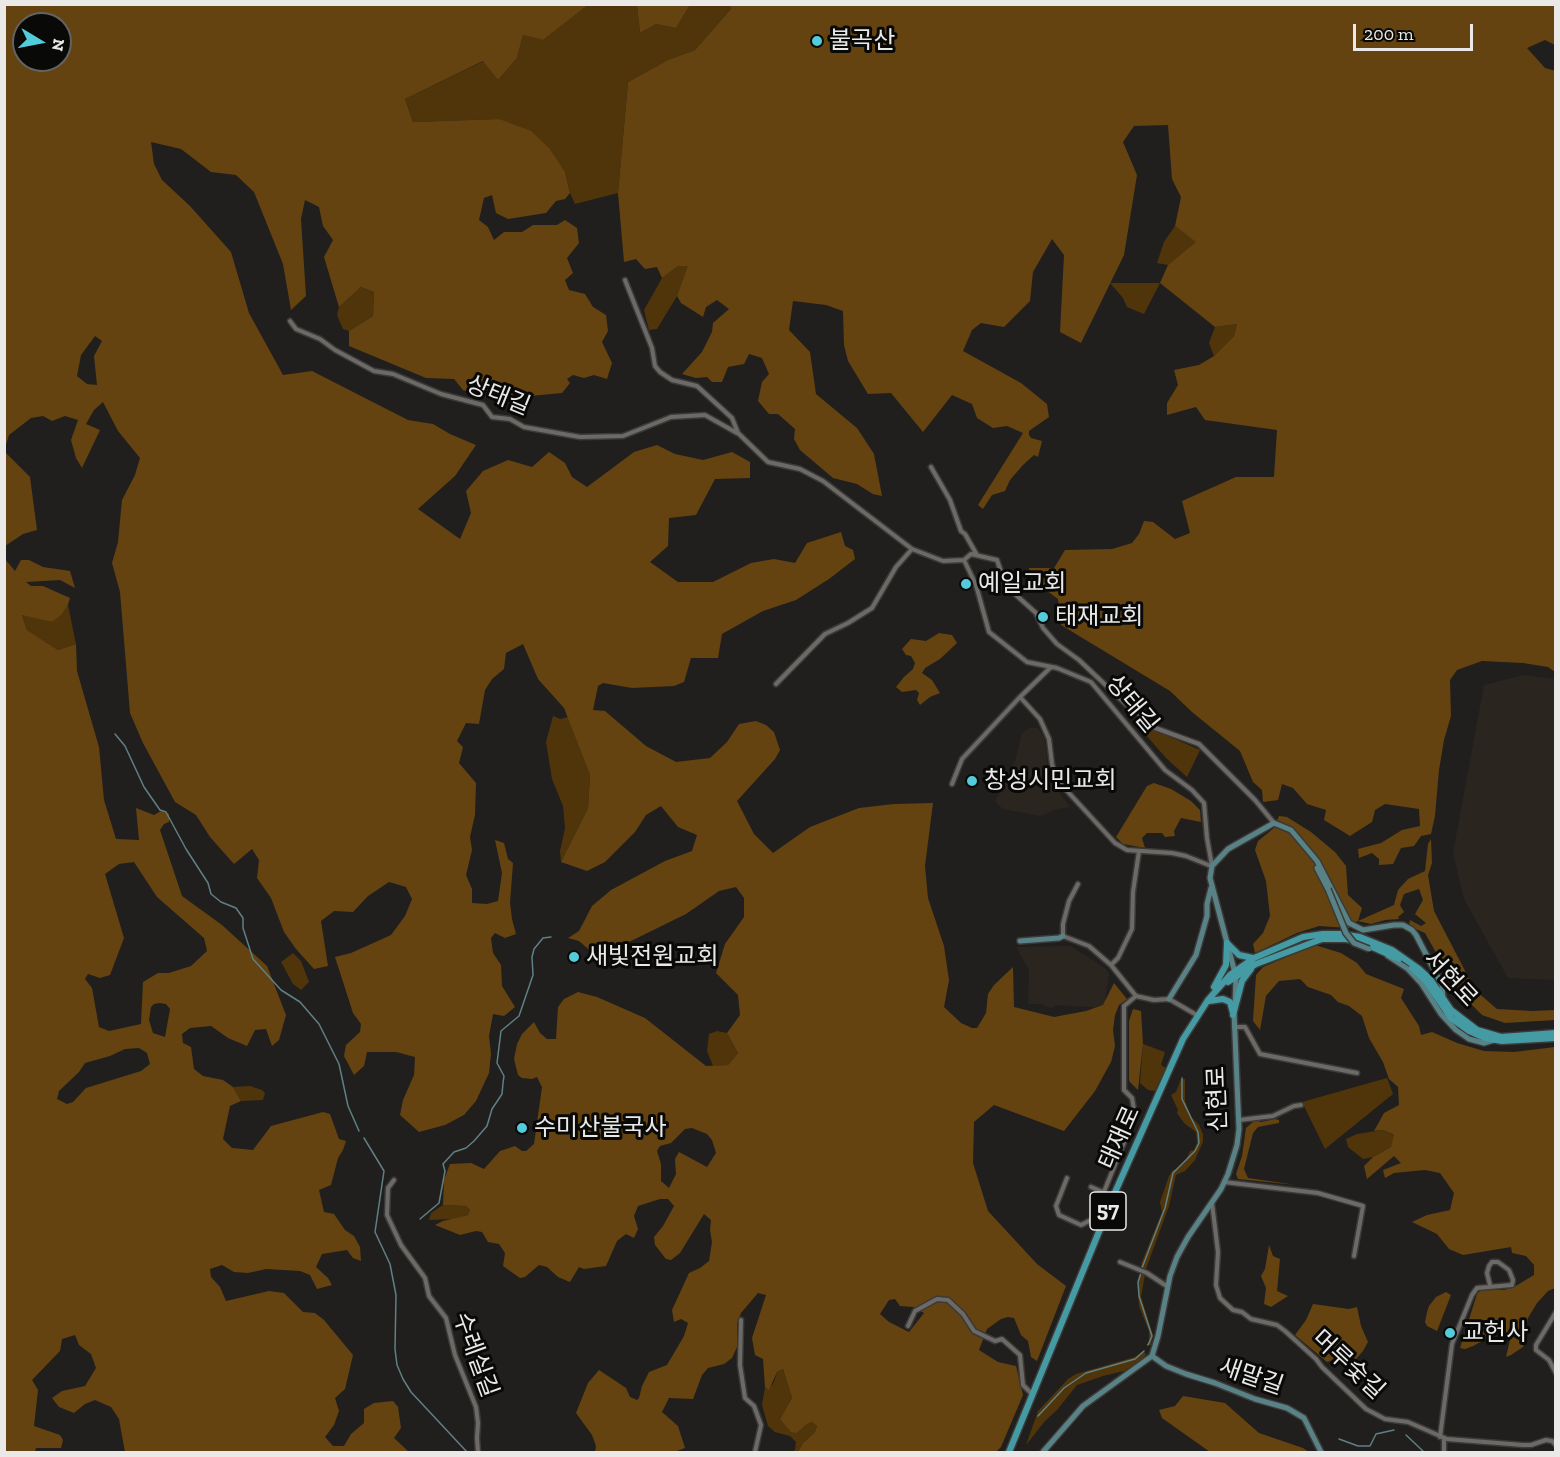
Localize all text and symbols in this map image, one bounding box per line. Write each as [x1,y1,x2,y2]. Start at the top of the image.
north arrow [12,12,72,72]
scale bar [1356,12,1476,50]
text: 200 m [1364,23,1414,45]
place label: 불곡산 [829,27,895,55]
marker: 불곡산 [810,34,824,48]
text: N [48,37,69,53]
street label: 상태길 [462,370,534,422]
place label: 예일교회 [978,570,1066,598]
marker: 예일교회 [959,577,973,591]
place label: 태재교회 [1055,603,1143,631]
marker: 태재교회 [1036,610,1050,624]
street label: 상태길 [1100,669,1164,739]
place label: 창성시민교회 [984,767,1116,795]
marker: 창성시민교회 [965,774,979,788]
place label: 새빛전원교회 [586,943,718,971]
street label: 서현로 [1417,945,1483,1013]
marker: 새빛전원교회 [567,950,581,964]
street label: 신현로 [1202,1065,1234,1133]
street label: 태재로 [1093,1102,1147,1174]
place label: 수미산불국사 [534,1114,666,1142]
marker: 수미산불국사 [515,1121,529,1135]
road number: 57 [1090,1192,1126,1230]
street label: 수레실길 [446,1309,504,1401]
place label: 교헌사 [1462,1319,1528,1347]
street label: 머루숯길 [1306,1324,1390,1406]
marker: 교헌사 [1443,1326,1457,1340]
street label: 새말길 [1215,1353,1287,1401]

